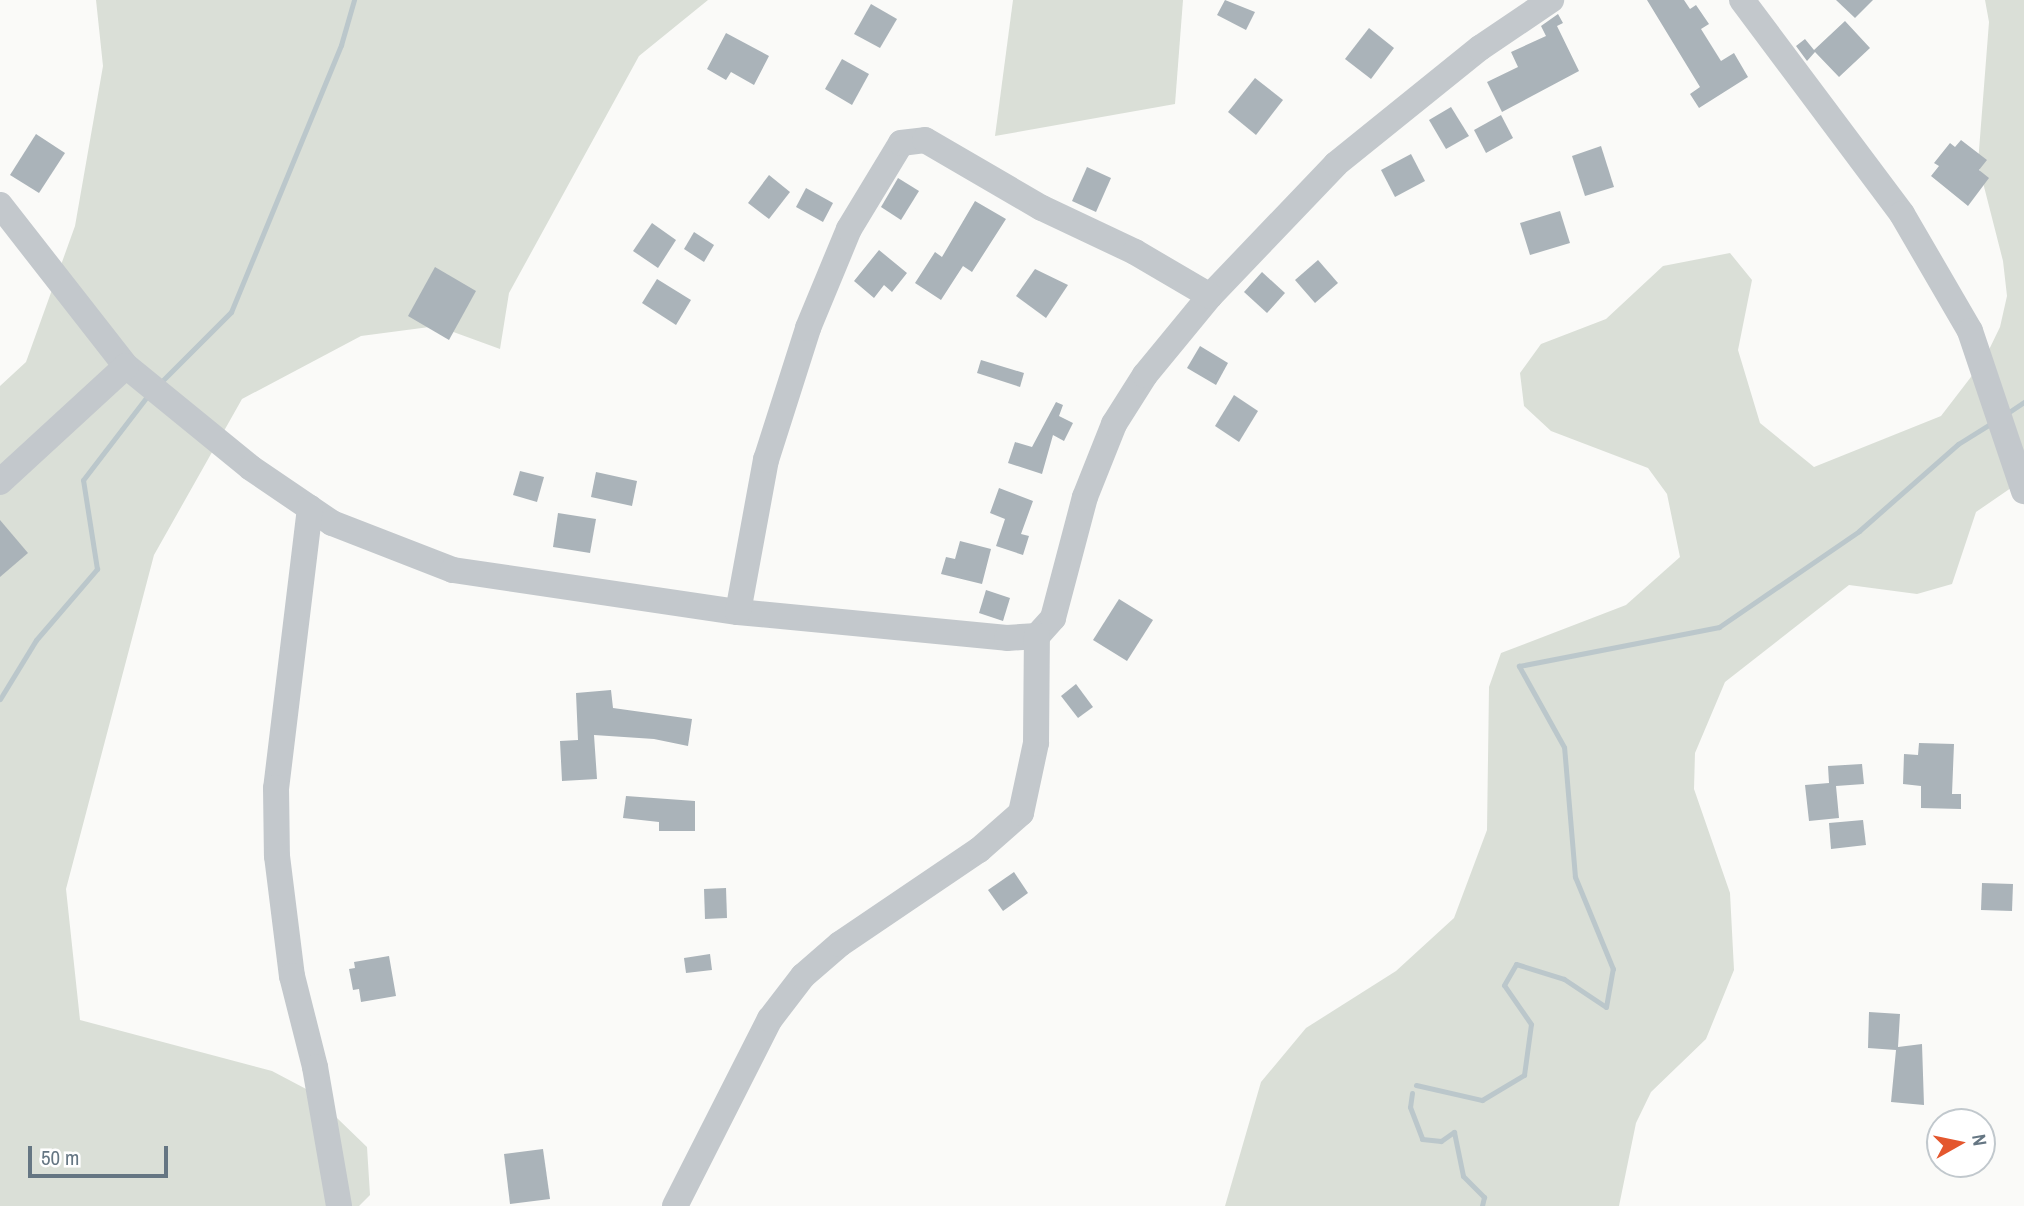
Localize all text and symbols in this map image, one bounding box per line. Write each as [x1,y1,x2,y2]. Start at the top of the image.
north arrow [1926,1108,1996,1178]
scale bar [32,1132,172,1176]
text: N [1966,1132,1993,1148]
text: 50 m [41,1143,79,1172]

